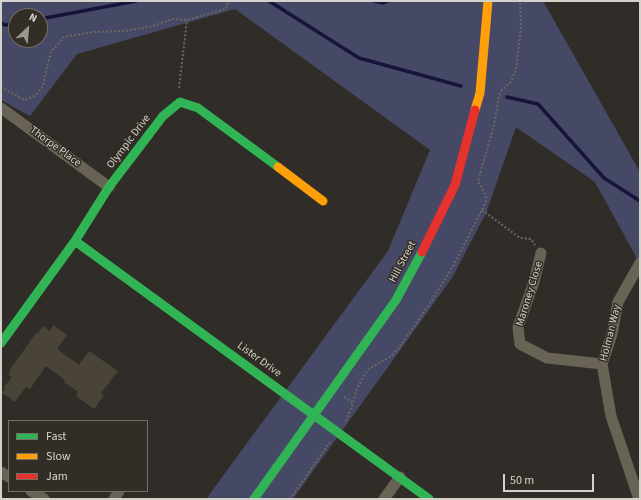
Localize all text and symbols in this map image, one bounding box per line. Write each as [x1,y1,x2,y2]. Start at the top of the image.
north arrow [8,8,48,48]
text: N [26,9,40,26]
street label: Olympic Drive [104,112,154,172]
street label: Thorpe Place [27,124,83,170]
street label: Hill Street [387,239,419,285]
street label: Maroney Close [514,260,546,328]
street label: Holman Way [598,303,624,363]
street label: Lister Drive [234,340,284,380]
legend [8,420,148,492]
text: Fast [46,428,66,445]
text: Slow [46,448,71,465]
scale bar [505,466,596,492]
text: Jam [46,468,68,485]
text: 50 m [510,472,534,489]

